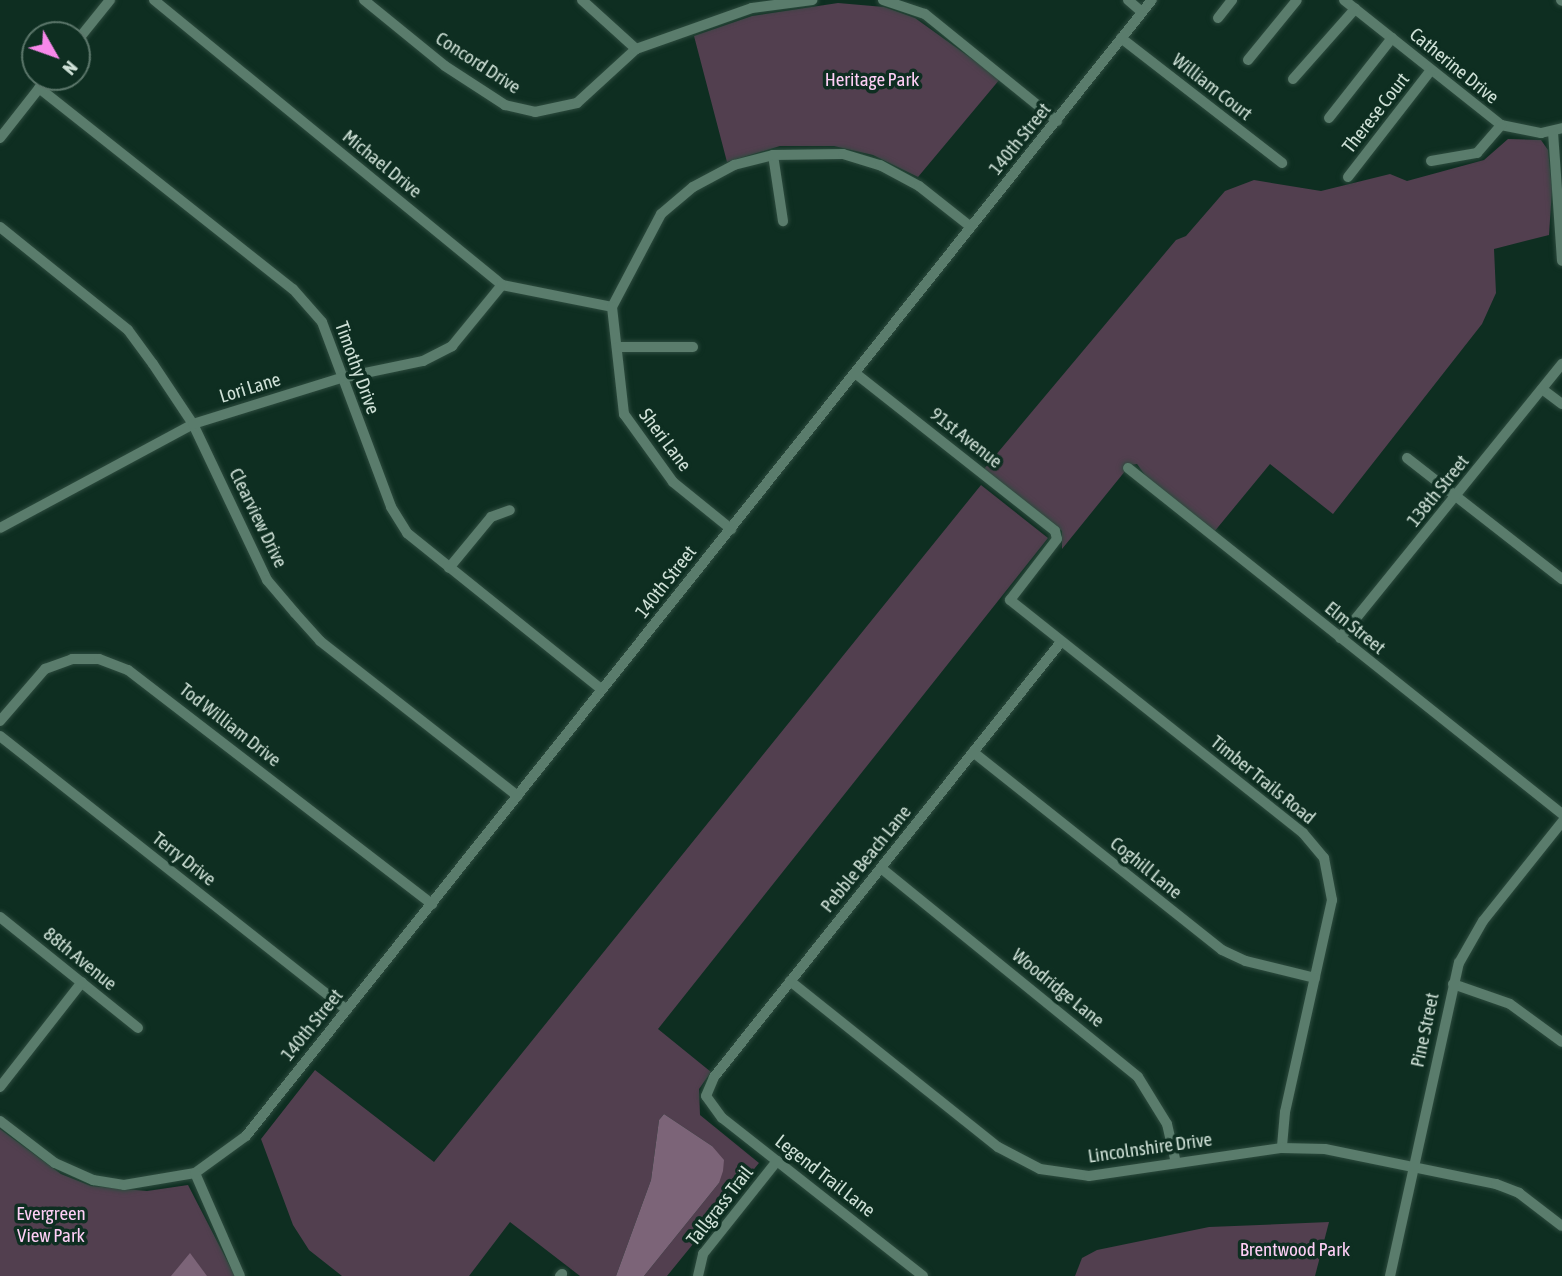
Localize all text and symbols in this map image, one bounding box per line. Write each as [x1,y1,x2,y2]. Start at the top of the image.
north arrow [21,21,91,91]
street label: Catherine Drive [1405,23,1503,109]
street label: Concord Drive [431,27,525,99]
street label: William Court [1167,49,1257,125]
text: N [59,57,83,80]
street label: Therese Court [1338,68,1414,158]
park label: Heritage Park [825,69,919,91]
street label: 140th Street [984,98,1056,180]
street label: Michael Drive [338,125,426,203]
street label: Timothy Drive [330,319,384,417]
street label: Lori Lane [217,368,283,408]
street label: 91st Avenue [925,403,1007,473]
street label: Sheri Lane [634,404,696,476]
street label: 138th Street [1402,450,1474,532]
street label: Clearview Drive [224,465,292,571]
street label: 140th Street [631,541,701,623]
street label: Elm Street [1320,597,1390,659]
street label: Tod William Drive [175,678,285,772]
street label: Timber Trails Road [1206,731,1320,829]
street label: Pebble Beach Lane [816,801,916,917]
street label: Terry Drive [148,827,220,891]
street label: Coghill Lane [1105,832,1187,904]
street label: 88th Avenue [39,923,121,995]
street label: Woodridge Lane [1007,944,1109,1032]
street label: 140th Street [276,984,348,1066]
street label: Pine Street [1406,991,1444,1069]
street label: Lincolnshire Drive [1086,1128,1214,1168]
street label: Legend Trail Lane [770,1130,880,1222]
street label: Tallgrass Trail [682,1162,758,1250]
park label: Evergreen View Park [16,1203,86,1247]
park label: Brentwood Park [1240,1239,1350,1261]

